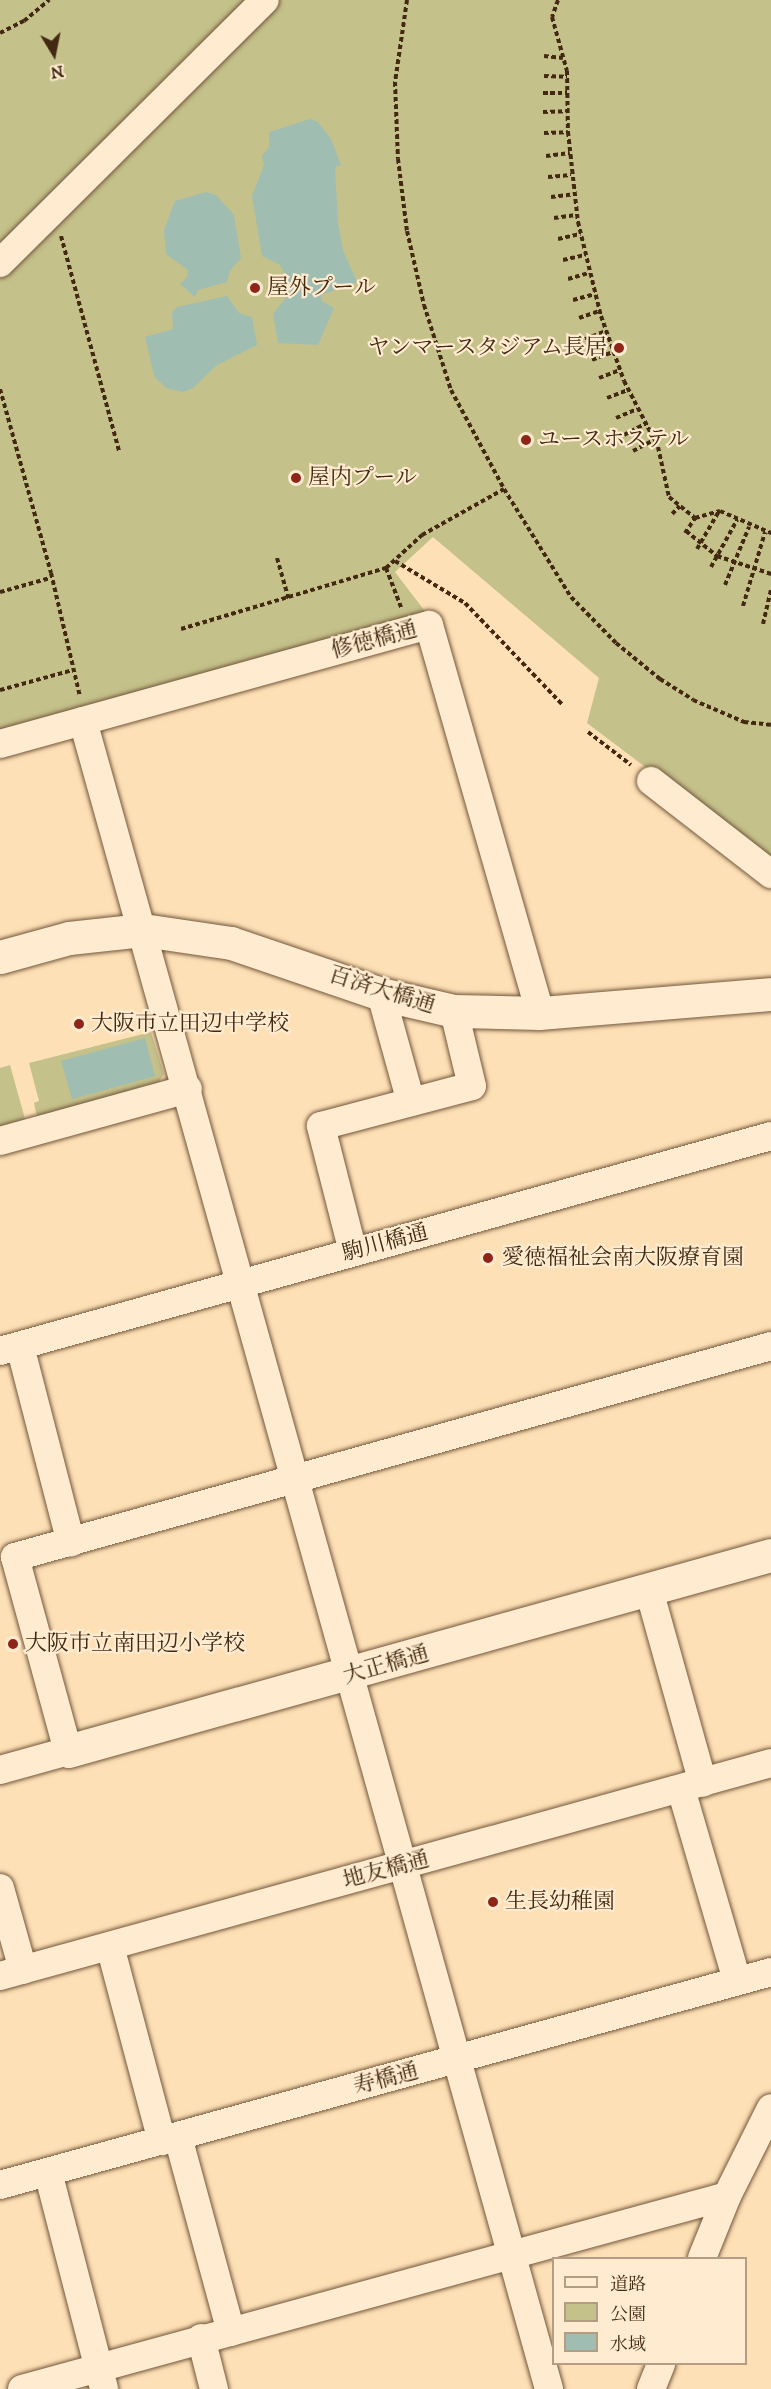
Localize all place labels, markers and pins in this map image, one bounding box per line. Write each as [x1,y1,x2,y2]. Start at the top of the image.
place label: 屋外プール [267,275,376,301]
marker: 屋外プール [248,281,262,295]
place label: ヤンマースタジアム長居 [365,335,607,361]
marker: ヤンマースタジアム長居 [612,341,626,355]
place label: ユースホステル [538,427,692,453]
marker: ユースホステル [519,433,533,447]
place label: 屋内プール [308,465,417,491]
marker: 屋内プール [289,471,303,485]
place label: 大阪市立田辺中学校 [91,1011,289,1037]
marker: 大阪市立田辺中学校 [72,1017,86,1031]
place label: 愛徳福祉会南大阪療育園 [502,1245,744,1271]
marker: 愛徳福祉会南大阪療育園 [479,1249,497,1267]
place label: 大阪市立南田辺小学校 [25,1631,245,1657]
marker: 大阪市立南田辺小学校 [6,1637,20,1651]
place label: 生長幼稚園 [505,1889,615,1915]
marker: 生長幼稚園 [486,1895,500,1909]

